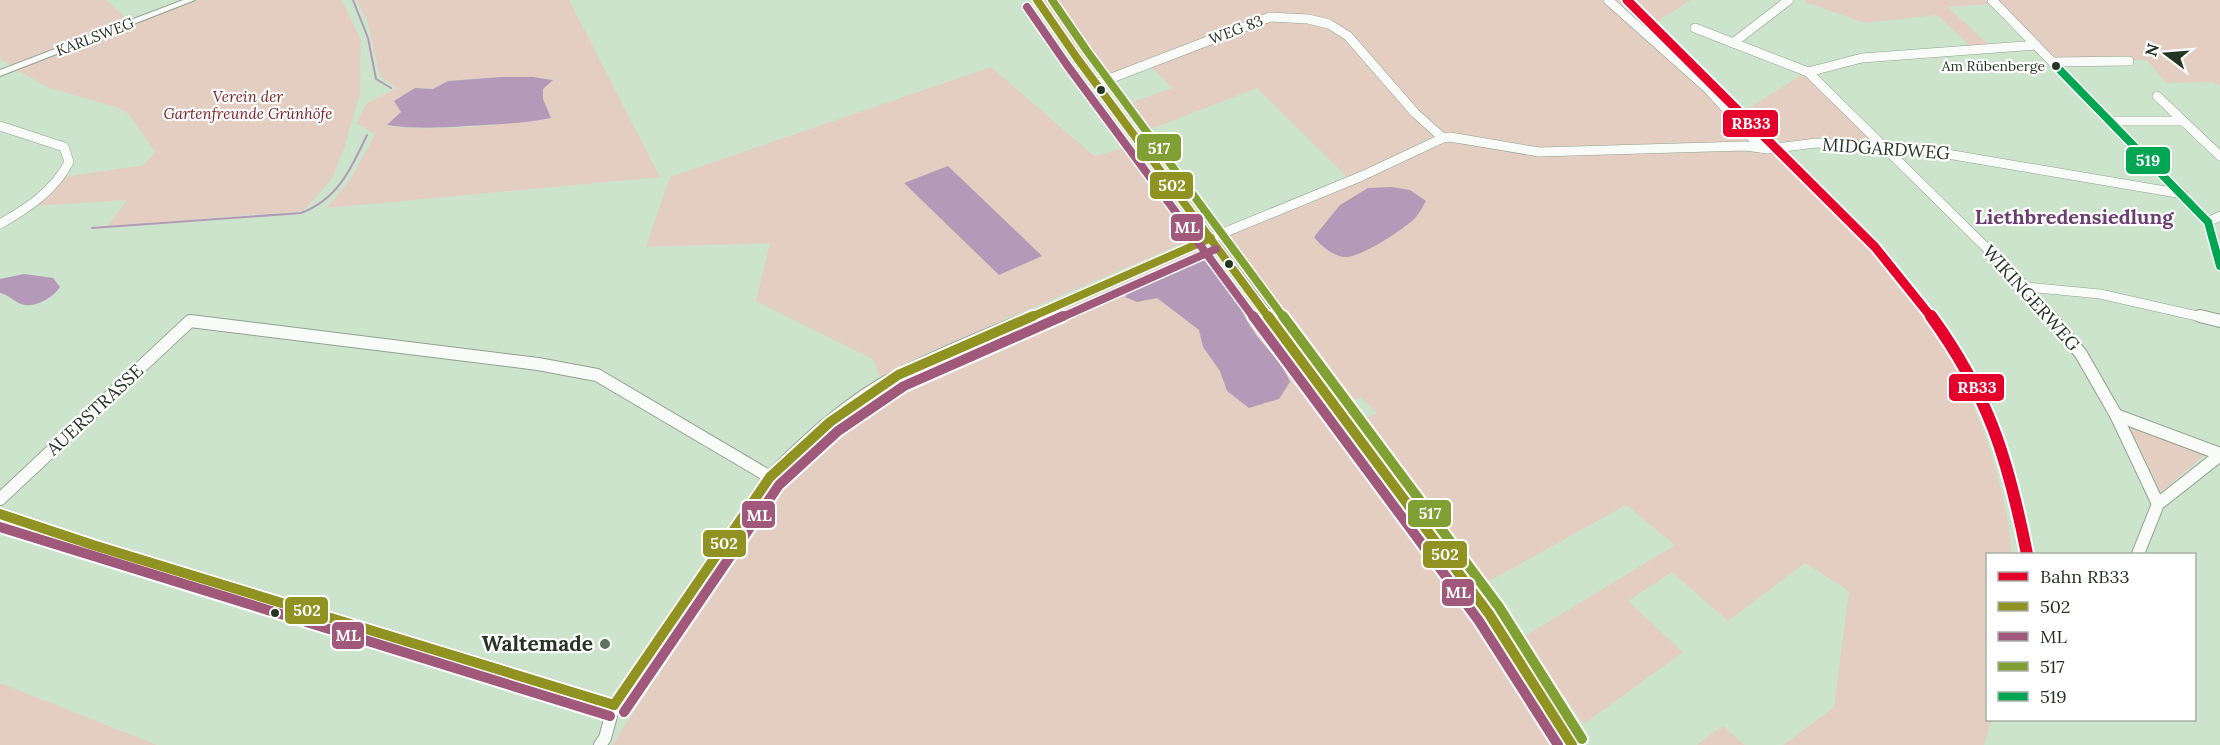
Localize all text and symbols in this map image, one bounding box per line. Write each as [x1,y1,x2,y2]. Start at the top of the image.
street label: WEG 83 [1206,11,1266,49]
street label: KARLSWEG [53,13,137,60]
north arrow [2136,24,2196,84]
text: N [2140,41,2163,59]
place label: Am Rübenberge [1941,57,2045,75]
marker: Am Rübenberge [2050,60,2062,72]
unlabelled marker [1095,84,1107,96]
park label: Verein der Gartenfreunde Grünhöfe [164,87,332,123]
line badge: RB33 [1722,109,1779,138]
text: RB33 [1731,113,1771,133]
line badge: 517 [1136,133,1182,162]
street label: MIDGARDWEG [1821,133,1951,164]
text: 517 [1148,138,1171,158]
line badge: 519 [2125,146,2171,175]
text: 519 [2136,150,2160,170]
line badge: 502 [1149,171,1194,200]
text: 502 [1158,175,1186,195]
district label: Liethbredensiedlung [1975,204,2174,229]
line badge: ML [1170,213,1204,242]
text: ML [1174,217,1200,237]
street label: WIKINGERWEG [1978,240,2085,356]
unlabelled marker [1223,258,1235,270]
street label: AUERSTRASSE [41,359,148,461]
line badge: RB33 [1948,373,2005,402]
text: RB33 [1957,377,1997,397]
line badge: 517 [1407,499,1452,528]
line badge: ML [741,500,776,529]
text: 517 [1419,503,1442,523]
text: ML [746,505,772,525]
line badge: 502 [702,529,747,558]
text: 502 [710,533,738,553]
line badge: 502 [1422,540,1468,569]
text: 502 [1431,544,1459,564]
legend [1986,553,2196,721]
text: Bahn RB33 [2040,565,2129,588]
line badge: ML [1441,578,1475,607]
text: ML [1445,582,1471,602]
text: 502 [2040,595,2071,618]
line badge: 502 [284,596,329,625]
text: 502 [293,600,321,620]
unlabelled marker [269,607,281,619]
line badge: ML [331,621,365,650]
text: ML [335,625,361,645]
text: ML [2040,625,2068,648]
place label: Waltemade [482,630,593,657]
marker: Waltemade [598,637,612,651]
text: 517 [2040,655,2065,678]
text: 519 [2040,685,2067,708]

